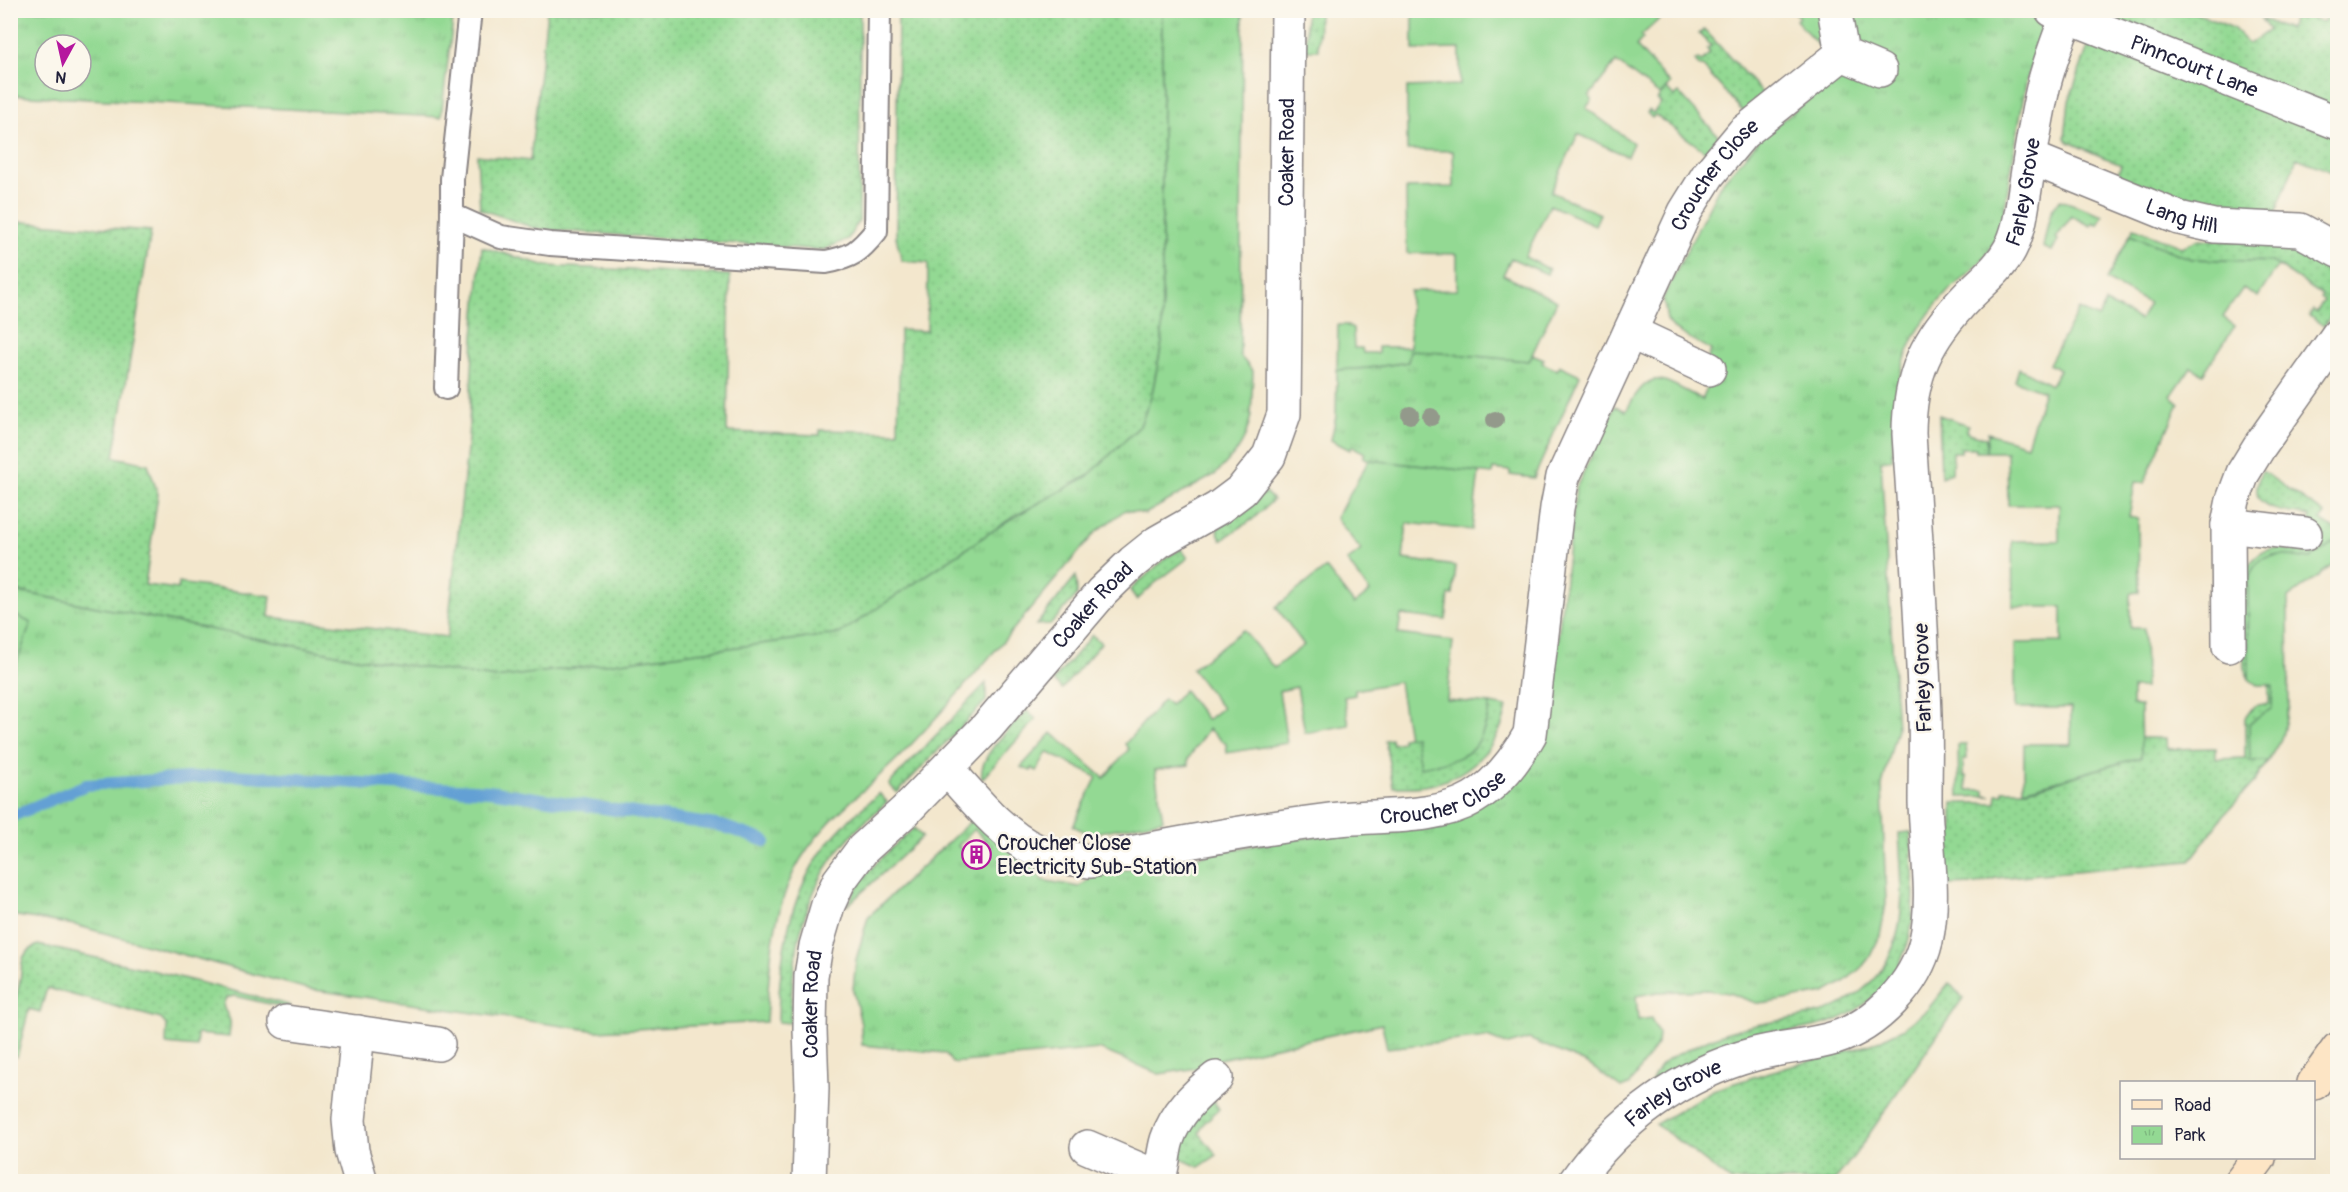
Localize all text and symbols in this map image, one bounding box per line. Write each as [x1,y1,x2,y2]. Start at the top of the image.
street label: Pinncourt Lane [2126,29,2263,104]
north arrow [33,33,93,93]
text: N [54,66,68,88]
street label: Coaker Road [1273,98,1301,207]
street label: Croucher Close [1665,112,1765,235]
street label: Farley Grove [1999,135,2047,250]
street label: Lang Hill [2141,192,2219,240]
street label: Coaker Road [1046,556,1139,654]
street label: Farley Grove [1908,622,1938,733]
street label: Croucher Close [1379,764,1513,830]
place label: Croucher Close Electricity Sub-Station [997,830,1197,881]
building icon: Croucher Close Electricity Sub-Station [960,839,992,871]
street label: Coaker Road [796,948,829,1059]
street label: Farley Grove [1619,1053,1726,1133]
legend [2120,1081,2315,1159]
text: Road [2174,1094,2211,1117]
text: Park [2174,1124,2206,1147]

